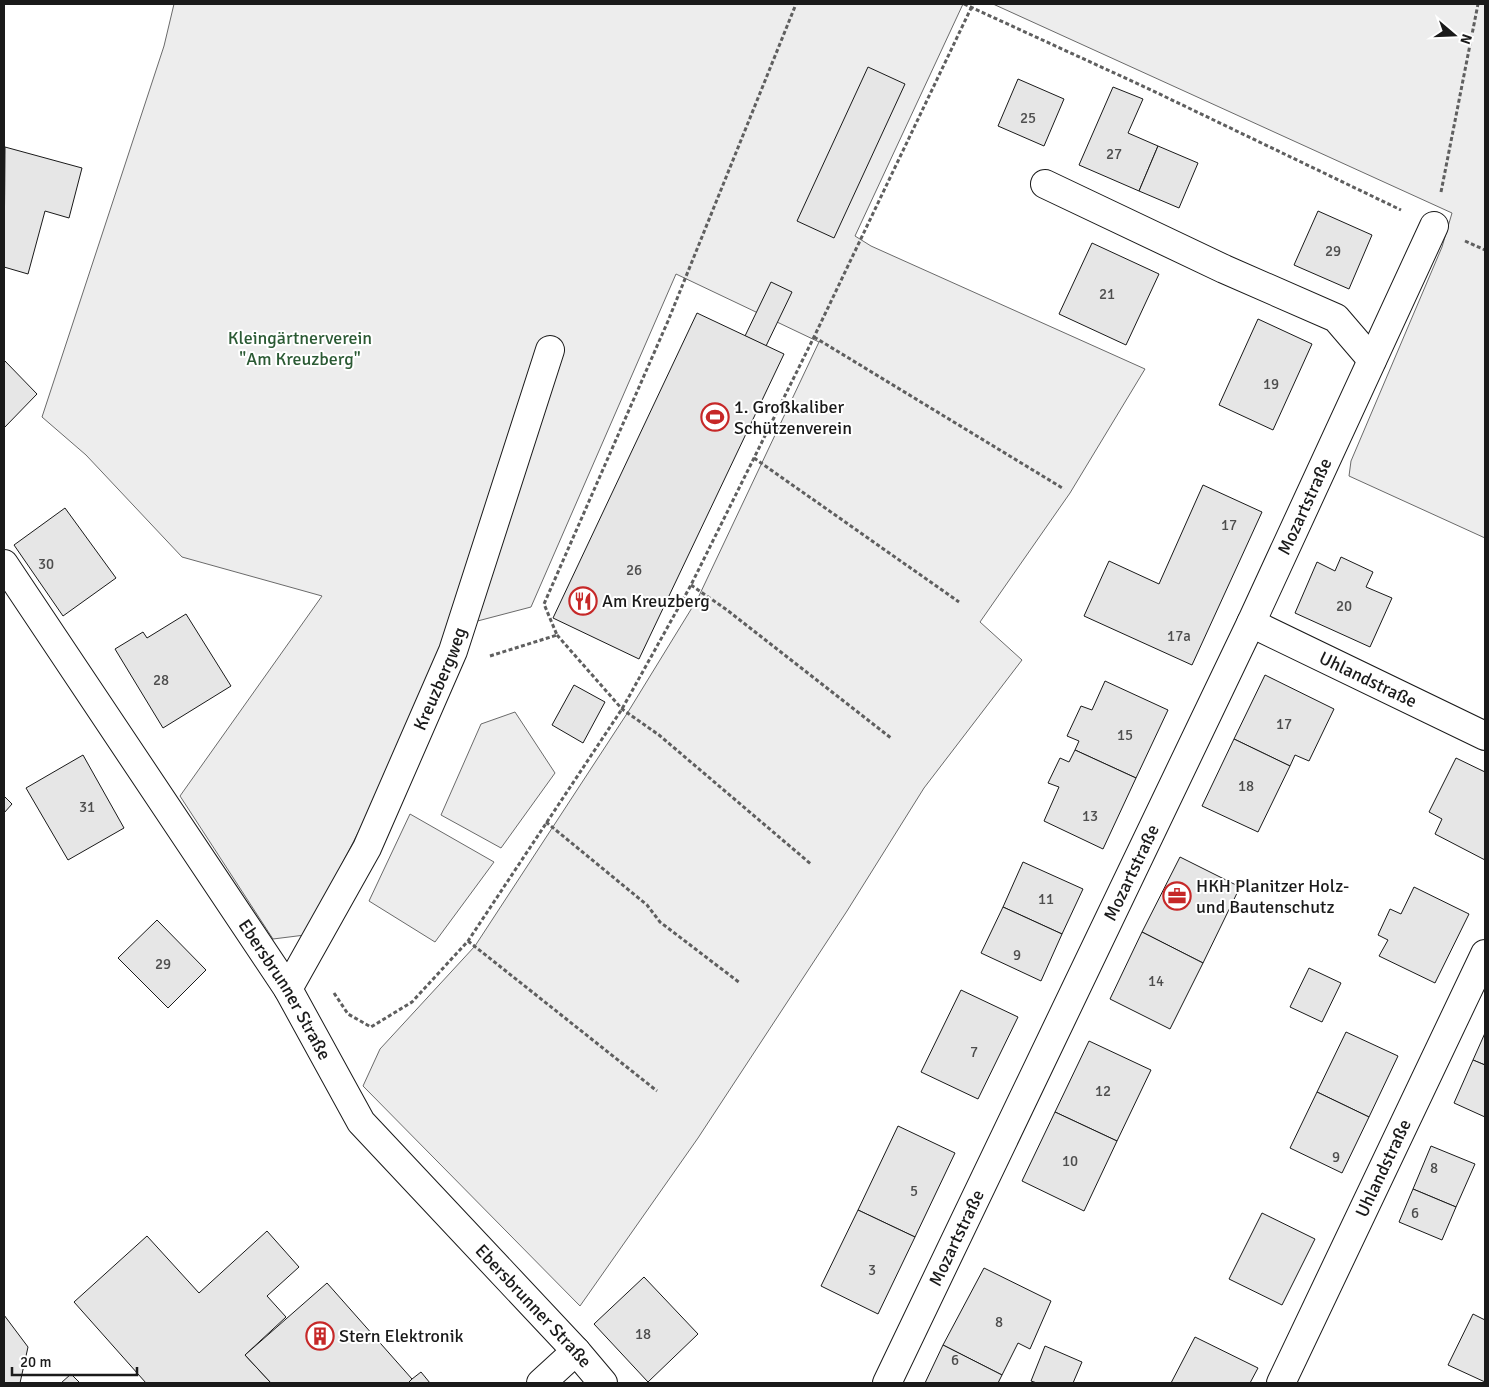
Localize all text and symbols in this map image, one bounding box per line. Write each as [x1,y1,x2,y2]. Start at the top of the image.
north arrow [1429,10,1479,60]
text: N [1456,32,1475,46]
house number: 25 [1020,109,1036,127]
house number: 27 [1106,145,1122,163]
house number: 29 [1325,242,1341,260]
house number: 21 [1099,285,1115,303]
park label: Kleingärtnerverein "Am Kreuzberg" [228,327,372,370]
house number: 19 [1263,375,1279,393]
place label: 1. Großkaliber Schützenverein [734,396,852,439]
sports icon: 1. Großkaliber Schützenverein [700,402,730,432]
street label: Mozartstraße [1273,455,1337,558]
house number: 17 [1221,516,1237,534]
house number: 30 [38,555,54,573]
house number: 26 [626,561,642,579]
restaurant icon: Am Kreuzberg [568,586,598,616]
place label: Am Kreuzberg [602,590,710,612]
house number: 20 [1336,597,1352,615]
street label: Kreuzbergweg [409,624,471,734]
house number: 17a [1167,627,1191,645]
street label: Uhlandstraße [1316,647,1421,712]
house number: 28 [153,671,169,689]
house number: 17 [1276,715,1292,733]
house number: 15 [1117,726,1133,744]
house number: 18 [1238,777,1254,795]
house number: 31 [79,798,95,816]
house number: 13 [1082,807,1098,825]
street label: Mozartstraße [1099,821,1164,924]
place label: HKH Planitzer Holz- und Bautenschutz [1196,875,1349,918]
office icon: HKH Planitzer Holz- und Bautenschutz [1162,881,1192,911]
house number: 11 [1038,890,1054,908]
street label: Ebersbrunner Straße [234,915,336,1064]
house number: 9 [1013,946,1021,964]
house number: 29 [155,955,171,973]
house number: 14 [1148,972,1164,990]
house number: 7 [970,1043,978,1061]
house number: 12 [1095,1082,1111,1100]
street label: Uhlandstraße [1351,1116,1416,1221]
house number: 9 [1332,1148,1340,1166]
house number: 10 [1062,1152,1078,1170]
house number: 8 [1430,1159,1438,1177]
house number: 5 [910,1182,918,1200]
street label: Mozartstraße [924,1186,989,1290]
house number: 6 [1411,1204,1419,1222]
street label: Ebersbrunner Straße [471,1240,596,1372]
house number: 3 [868,1261,876,1279]
house number: 8 [995,1313,1003,1331]
building icon: Stern Elektronik [305,1321,335,1351]
place label: Stern Elektronik [339,1325,464,1347]
house number: 18 [635,1325,651,1343]
scale bar [12,1344,138,1376]
house number: 6 [951,1351,959,1369]
text: 20 m [20,1353,51,1371]

